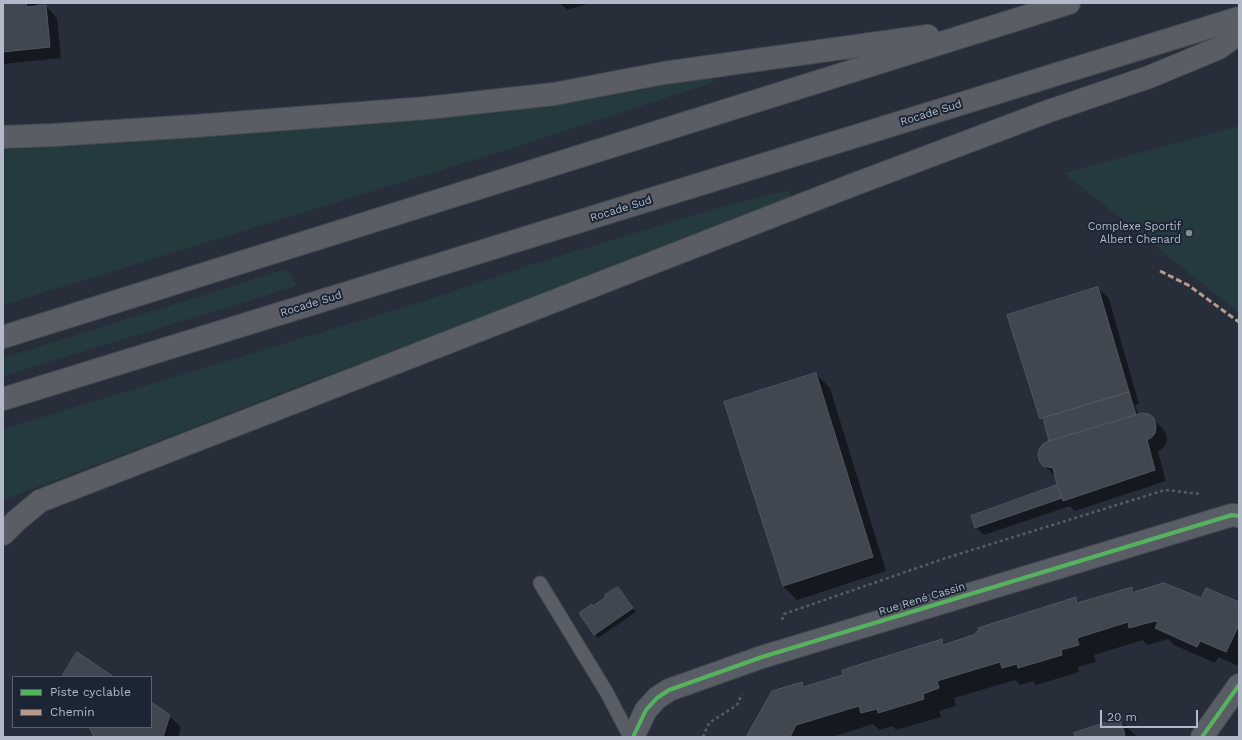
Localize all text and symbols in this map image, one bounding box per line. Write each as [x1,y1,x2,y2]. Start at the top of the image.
street label: Rocade Sud [899,97,963,129]
street label: Rocade Sud [589,193,653,225]
place label: Complexe Sportif Albert Chenard [1088,220,1181,246]
marker: Complexe Sportif Albert Chenard [1184,228,1194,238]
street label: Rocade Sud [279,288,343,320]
street label: Rue René Cassin [877,580,967,618]
legend [12,676,152,728]
text: Piste cyclable [50,685,131,699]
scale bar [1102,702,1200,728]
text: Chemin [50,705,95,719]
text: 20 m [1107,710,1137,724]

